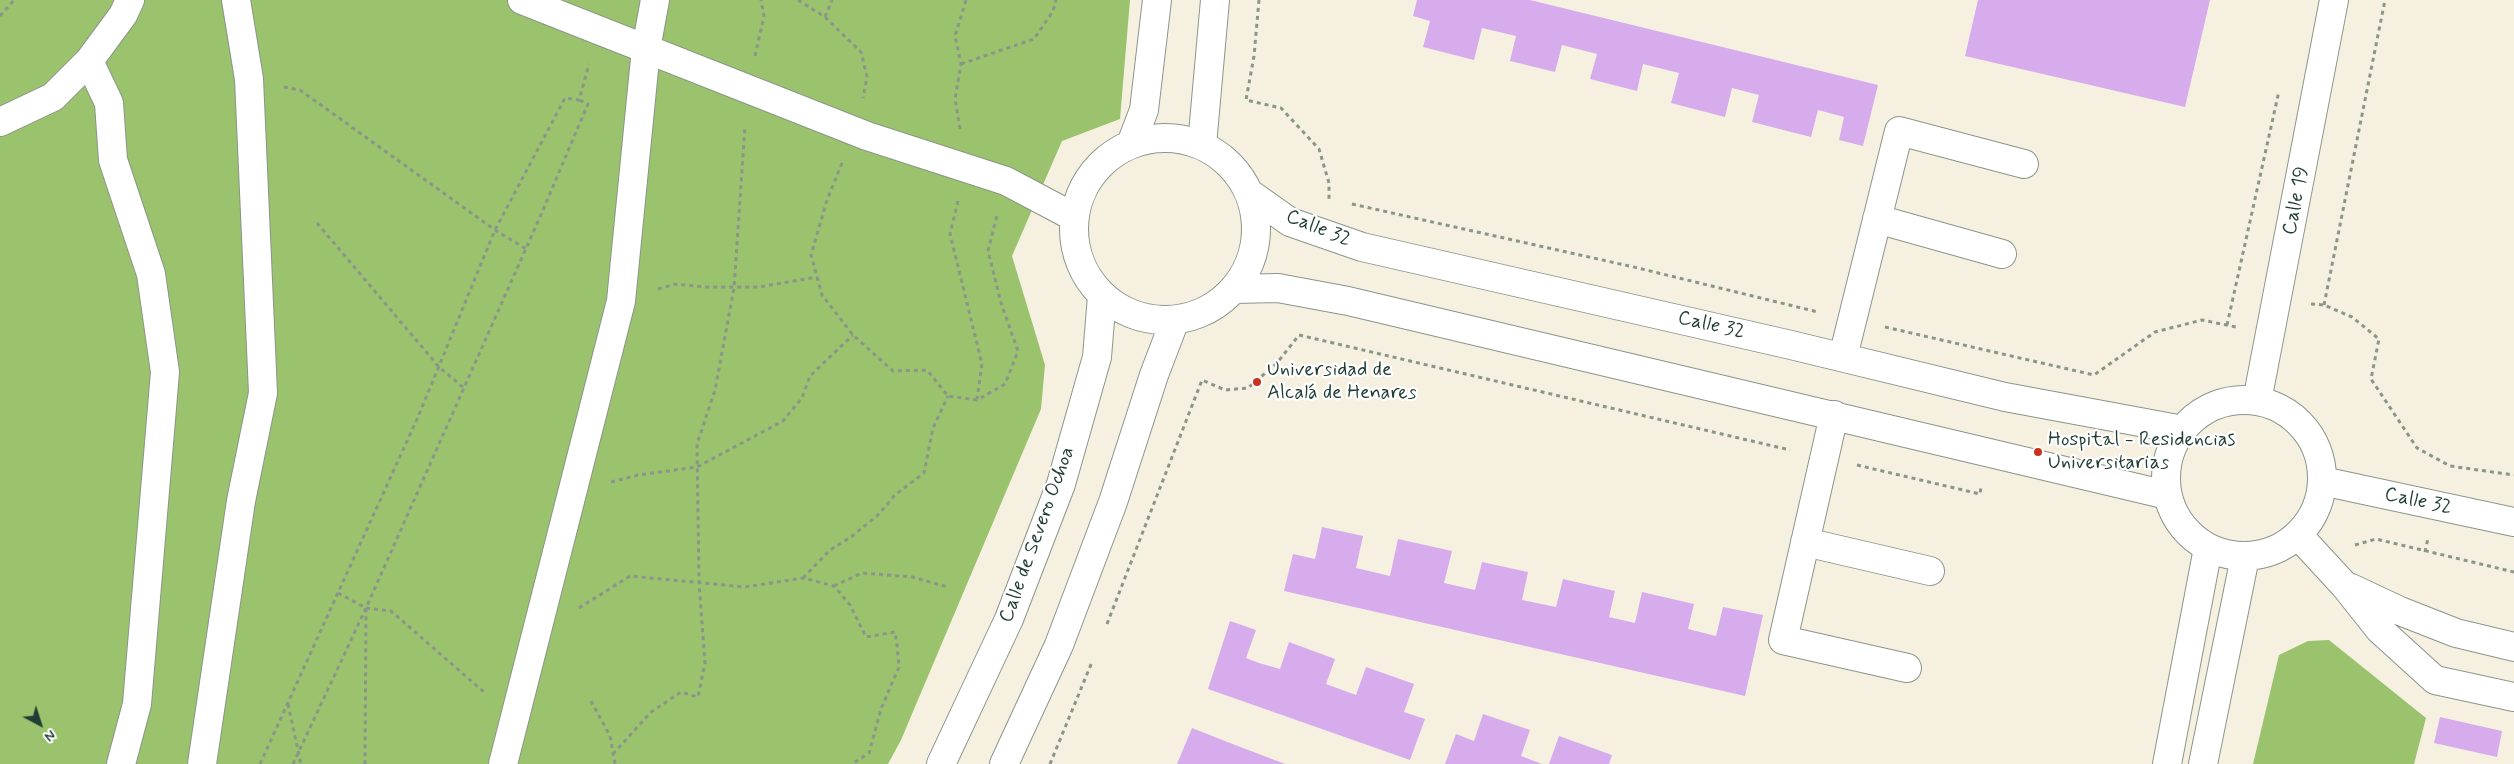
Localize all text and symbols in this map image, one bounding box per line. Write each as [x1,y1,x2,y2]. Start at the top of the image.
street label: Calle 19 [2279,165,2315,237]
street label: Calle 32 [1282,205,1354,253]
street label: Calle 32 [1675,307,1747,345]
place label: Universidad de Alcalá de Henares [1267,359,1417,406]
marker: Universidad de Alcalá de Henares [1251,376,1263,388]
place label: Hospital - Residencias Universitarias [2048,429,2235,476]
street label: Calle de Severo Ochoa [995,444,1081,626]
marker: Hospital - Residencias Universitarias [2032,446,2044,458]
street label: Calle 32 [2382,483,2454,521]
north arrow [15,699,65,749]
text: N [40,726,59,745]

